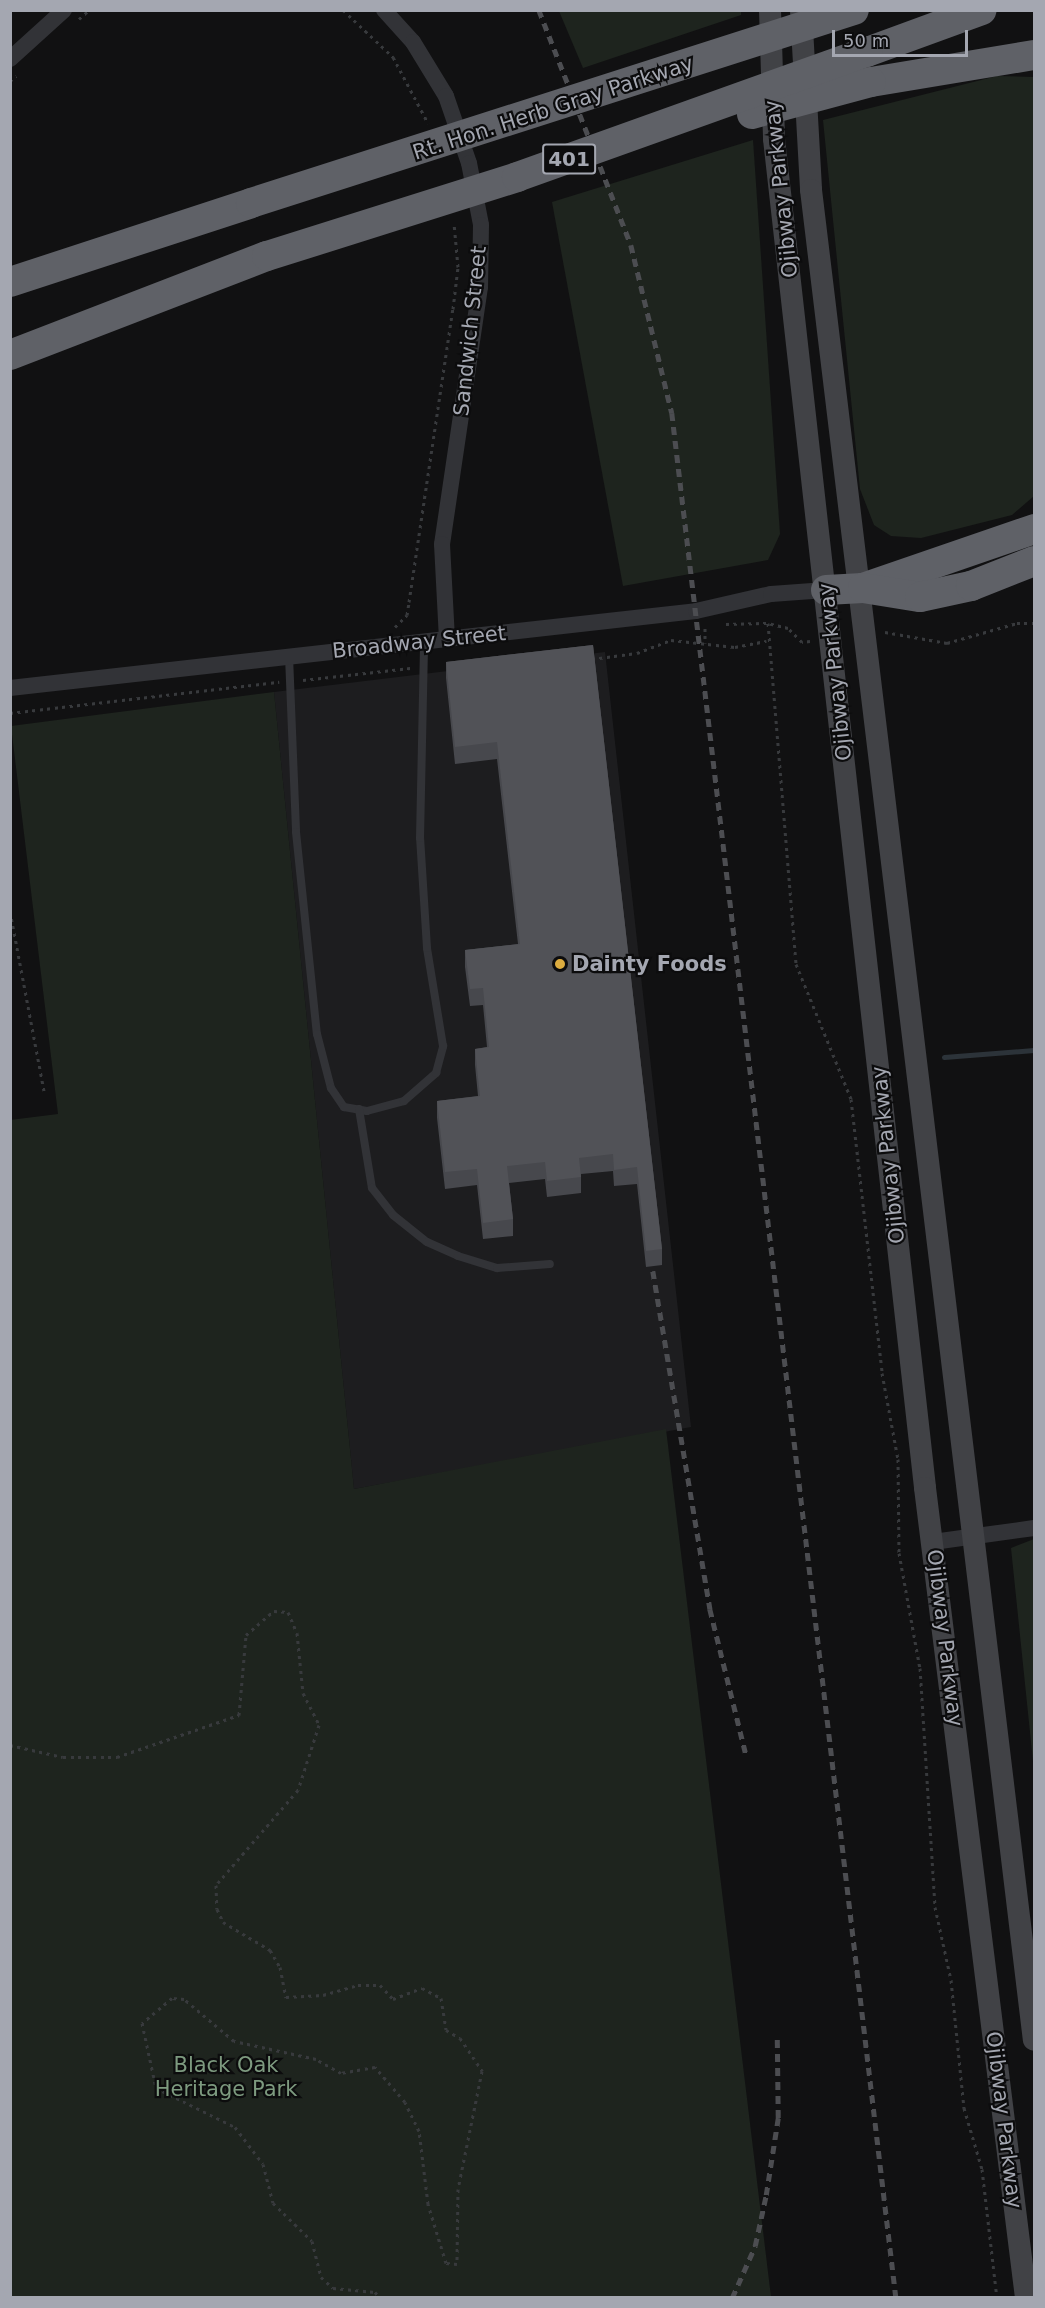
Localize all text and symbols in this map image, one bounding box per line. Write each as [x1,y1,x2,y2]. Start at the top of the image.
scale bar [835,18,972,56]
text: 50 m [843,30,889,51]
street label: Rt. Hon. Herb Gray Parkway [410,51,696,165]
street label: Ojibway Parkway [759,99,803,279]
road number: 401 [542,142,596,176]
street label: Sandwich Street [449,245,491,417]
street label: Ojibway Parkway [813,582,857,762]
street label: Broadway Street [331,620,507,664]
place label: Dainty Foods [572,951,727,977]
marker: Dainty Foods [553,957,567,971]
street label: Ojibway Parkway [866,1065,910,1245]
street label: Ojibway Parkway [922,1548,968,1728]
street label: Ojibway Parkway [981,2030,1027,2210]
park label: Black Oak Heritage Park [155,2052,297,2102]

